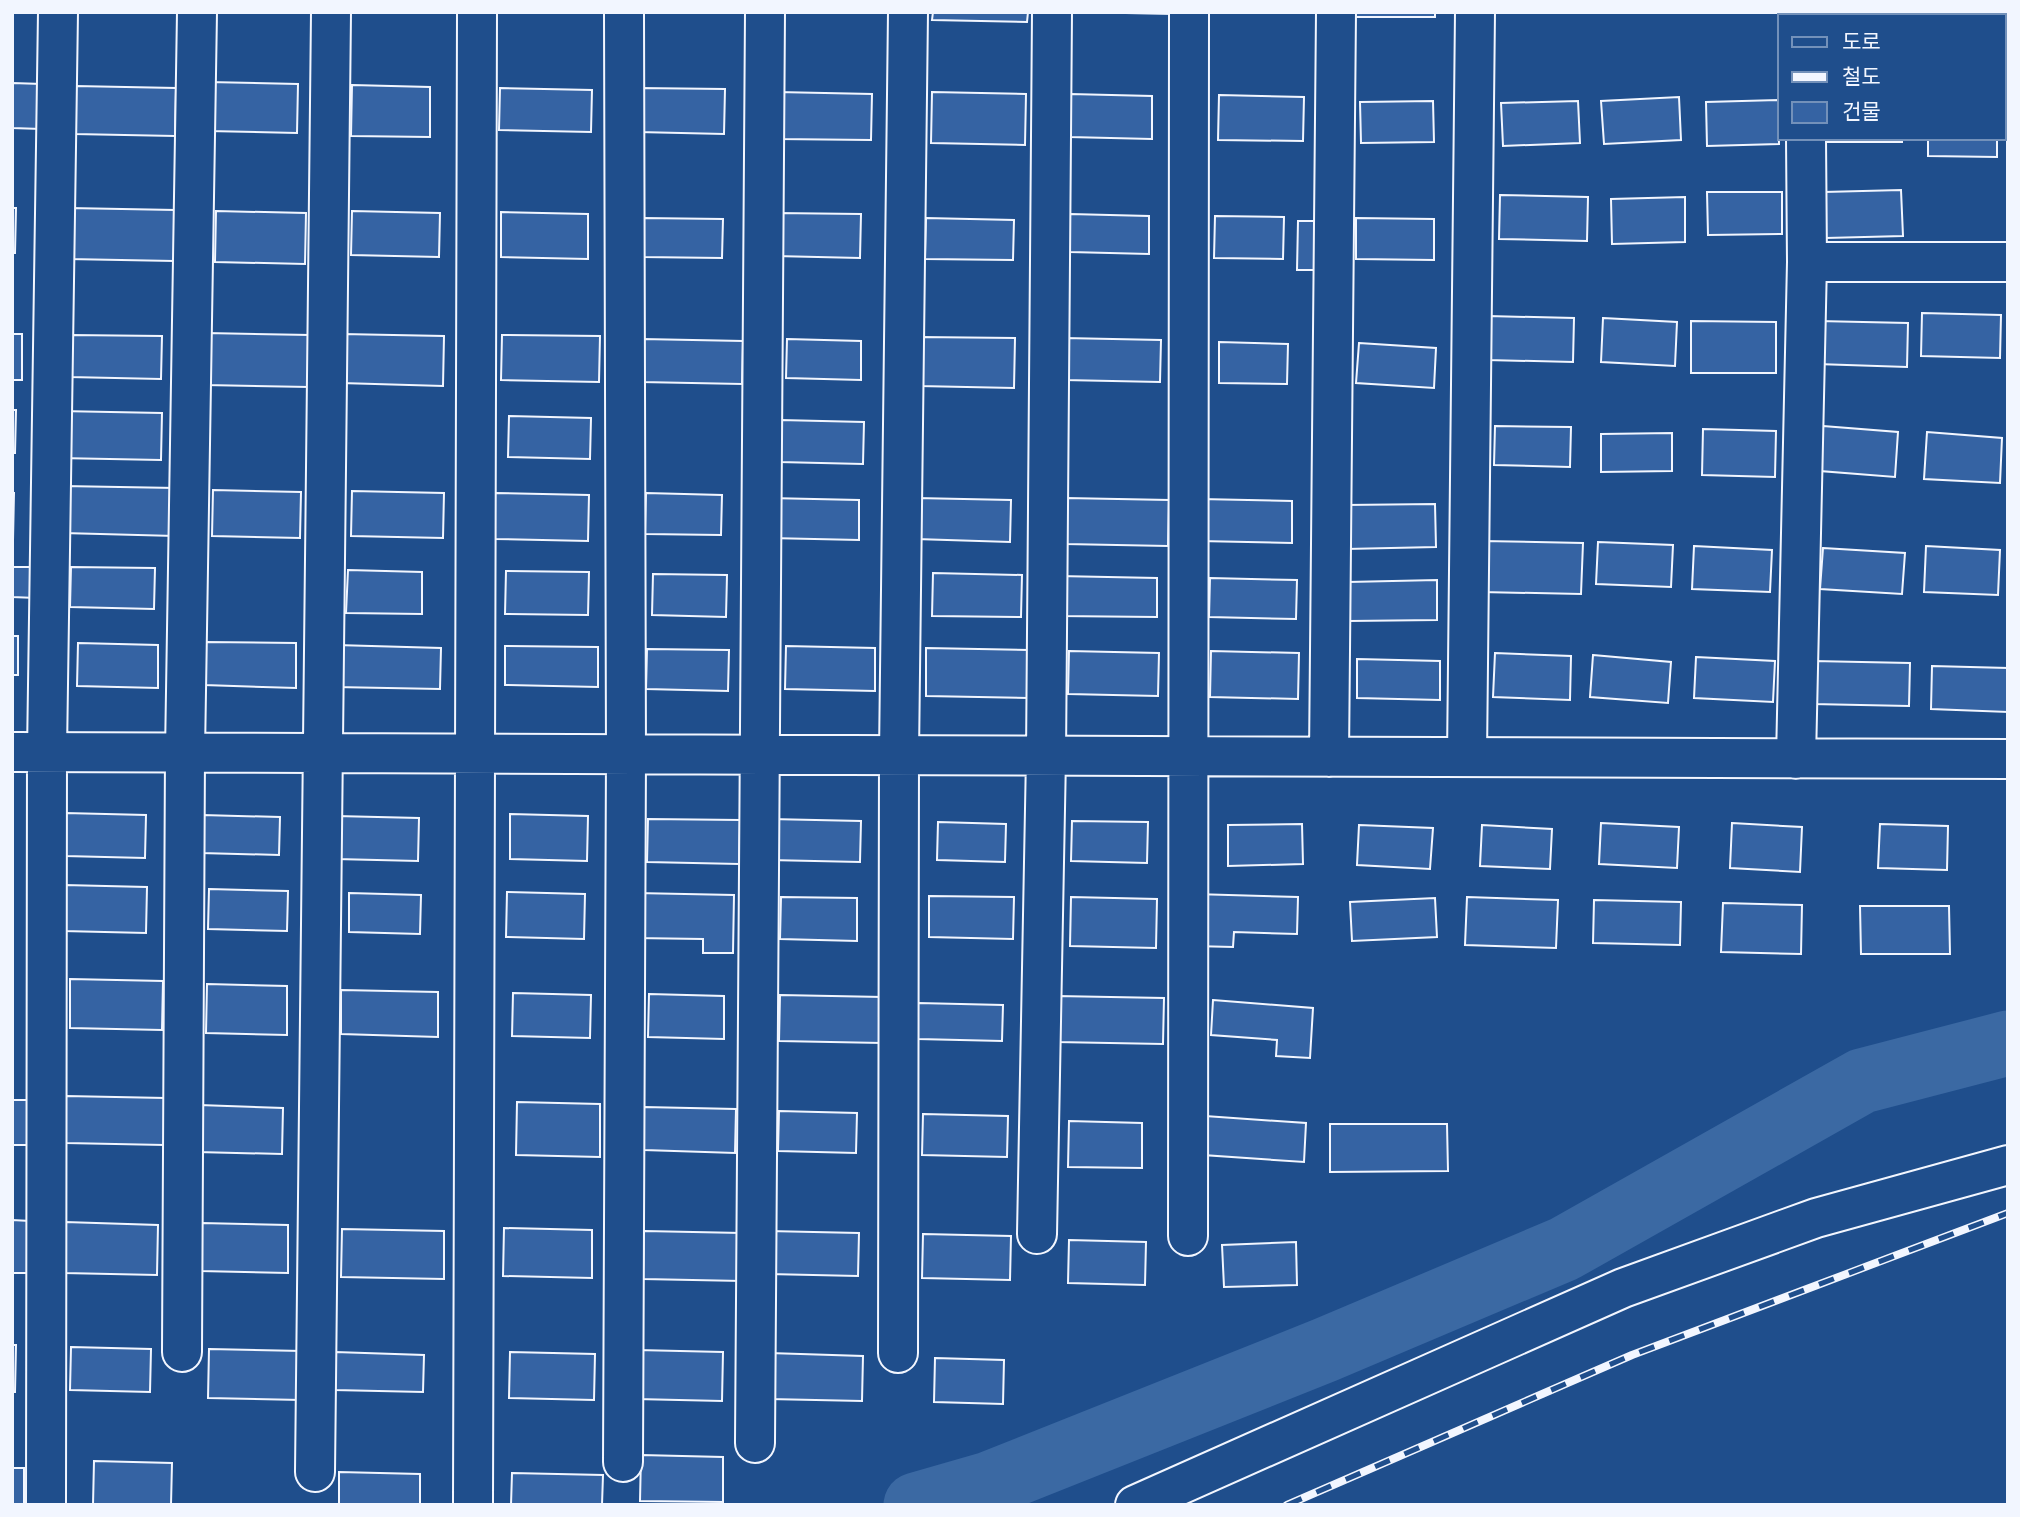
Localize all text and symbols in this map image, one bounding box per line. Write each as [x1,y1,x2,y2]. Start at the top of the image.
legend [1778,14,2006,140]
text: 도로 [1842,28,1881,55]
text: 철도 [1842,63,1881,90]
text: 건물 [1842,98,1881,125]

